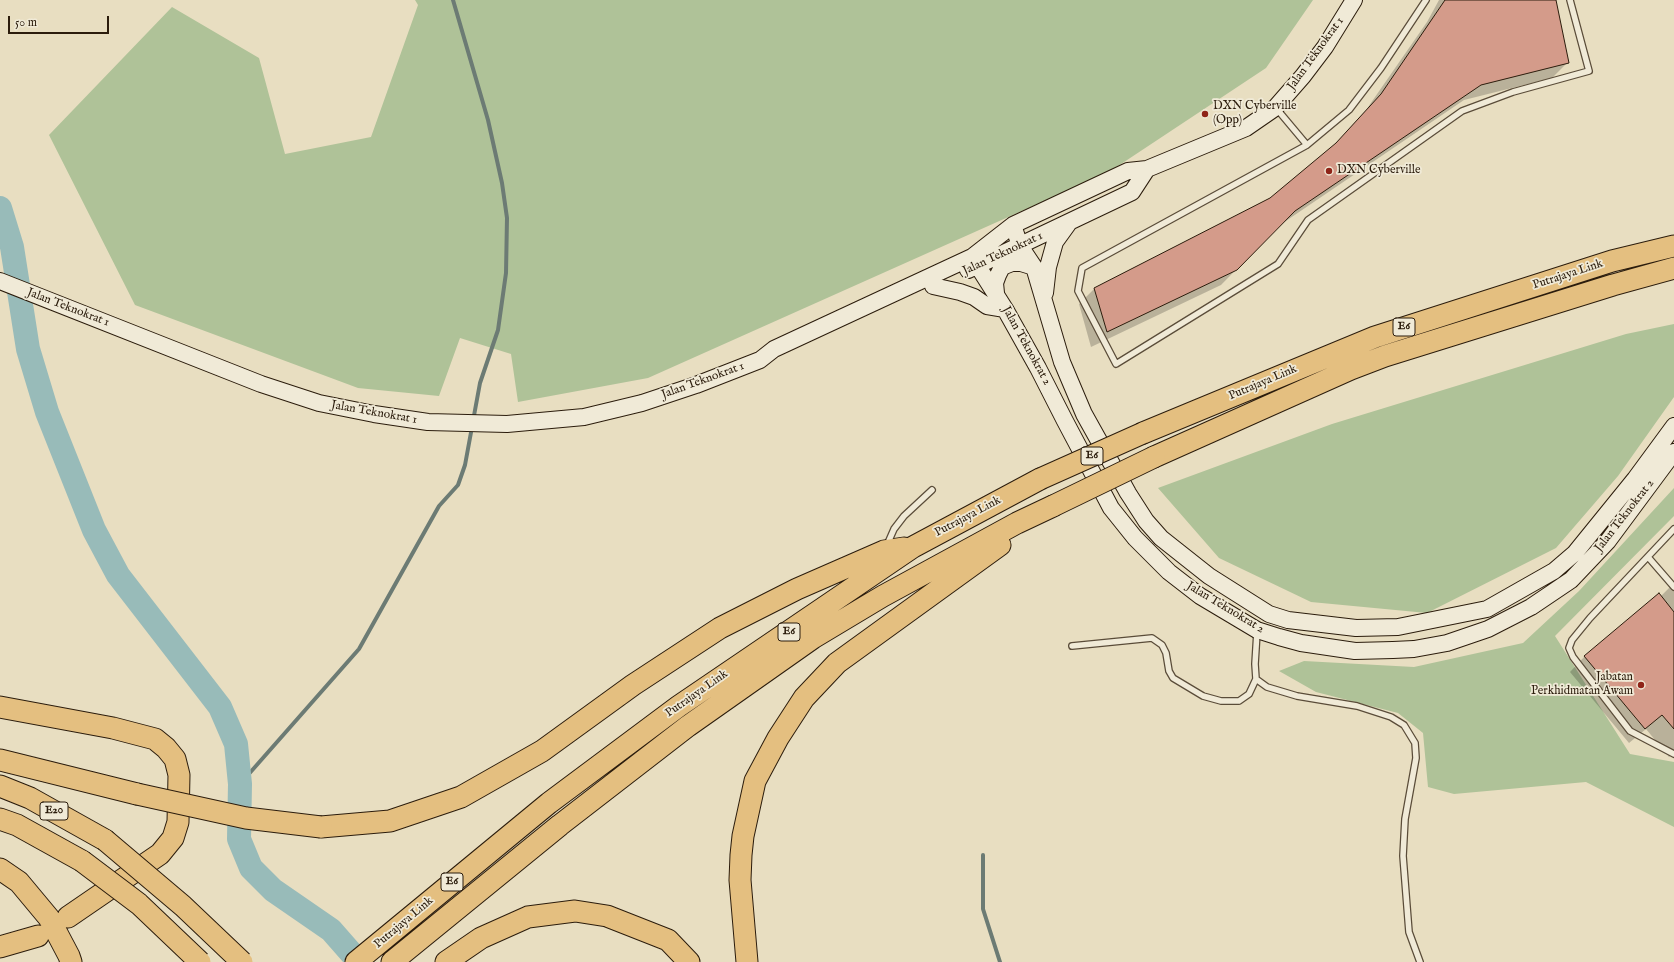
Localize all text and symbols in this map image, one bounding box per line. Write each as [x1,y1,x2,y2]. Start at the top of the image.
scale bar [10,8,111,34]
text: 50 m [15,15,37,30]
street label: Jalan Teknokrat 1 [1285,15,1347,93]
place label: DXN Cyberville (Opp) [1213,100,1296,128]
marker: DXN Cyberville (Opp) [1200,109,1210,119]
place label: DXN Cyberville [1337,164,1420,178]
marker: DXN Cyberville [1324,166,1334,176]
street label: Jalan Teknokrat 1 [961,229,1045,279]
street label: Putrajaya Link [1531,257,1605,293]
street label: Jalan Teknokrat 1 [25,286,111,330]
street label: Jalan Teknokrat 2 [998,304,1054,388]
road number: E6 [1393,318,1415,336]
street label: Jalan Teknokrat 1 [660,359,746,403]
street label: Putrajaya Link [1227,362,1299,404]
street label: Jalan Teknokrat 1 [330,398,418,428]
road number: E6 [1081,447,1103,465]
street label: Jalan Teknokrat 2 [1592,477,1658,555]
street label: Putrajaya Link [932,494,1004,540]
street label: Jalan Teknokrat 2 [1184,579,1266,637]
road number: E6 [778,623,800,641]
street label: Putrajaya Link [663,667,731,721]
place label: Jabatan Perkhidmatan Awam [1531,671,1633,699]
marker: Jabatan Perkhidmatan Awam [1636,680,1646,690]
road number: E20 [40,802,68,820]
road number: E6 [441,873,463,891]
street label: Putrajaya Link [371,894,437,952]

